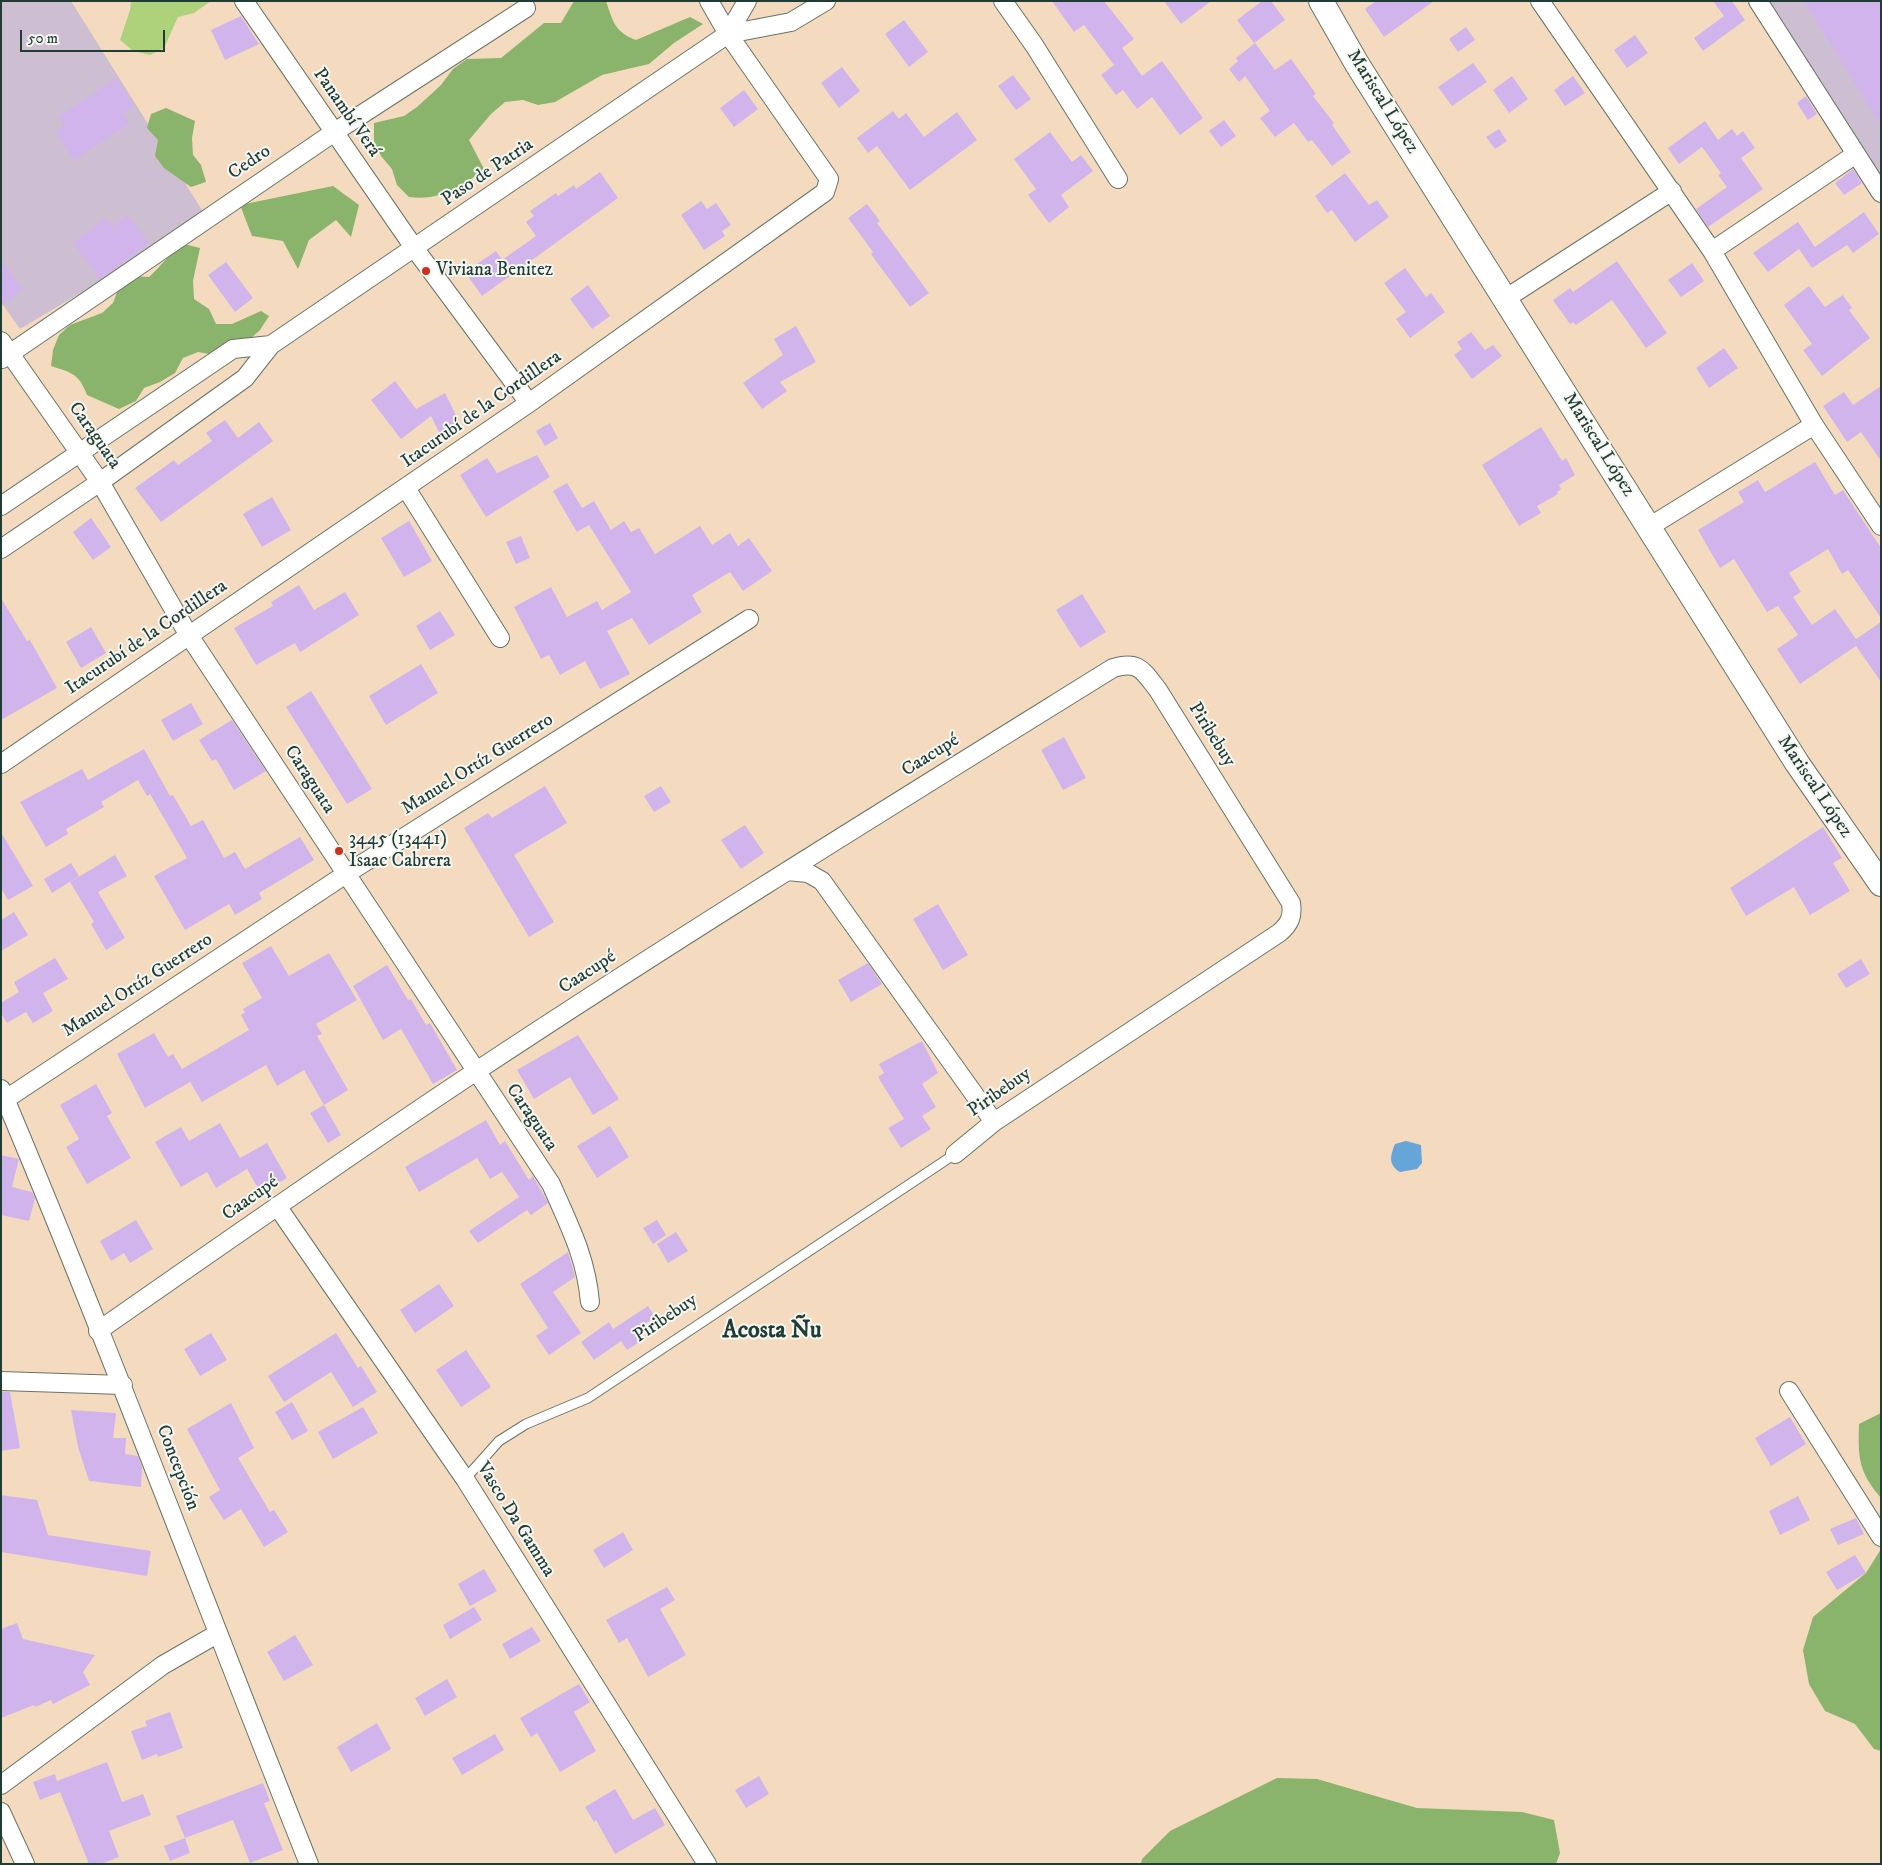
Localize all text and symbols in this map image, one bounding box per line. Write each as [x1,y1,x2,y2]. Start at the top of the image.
scale bar [22,20,168,52]
text: 50 m [28,29,58,48]
street label: Mariscal López [1341,46,1423,158]
street label: Panambí Verá [307,64,385,162]
street label: Paso de Patria [438,134,538,212]
street label: Cedro [224,141,276,185]
place label: Viviana Benitez [436,260,553,282]
marker: Viviana Benitez [420,265,432,277]
street label: Itacurubí de la Cordillera [398,346,566,474]
street label: Mariscal López [1557,389,1639,501]
street label: Caraguata [63,398,125,474]
street label: Itacurubí de la Cordillera [62,575,232,701]
street label: Piribebuy [1182,699,1240,771]
street label: Manuel Ortíz Guerrero [398,709,558,821]
street label: Caacupé [898,729,964,783]
street label: Mariscal López [1771,732,1857,842]
street label: Caraguata [279,742,339,818]
place label: 3445 (13441) Isaac Cabrera [349,829,451,873]
marker: 3445 (13441) Isaac Cabrera [333,845,345,857]
street label: Manuel Ortíz Guerrero [59,929,217,1043]
street label: Caacupé [555,946,621,1000]
street label: Piribebuy [964,1063,1036,1123]
street label: Caraguata [500,1080,562,1156]
street label: Caacupé [218,1171,284,1227]
street label: Piribebuy [630,1289,702,1349]
district label: Acosta Ñu [722,1318,822,1346]
street label: Concepción [150,1422,204,1514]
street label: Vasco Da Gamma [471,1458,559,1582]

